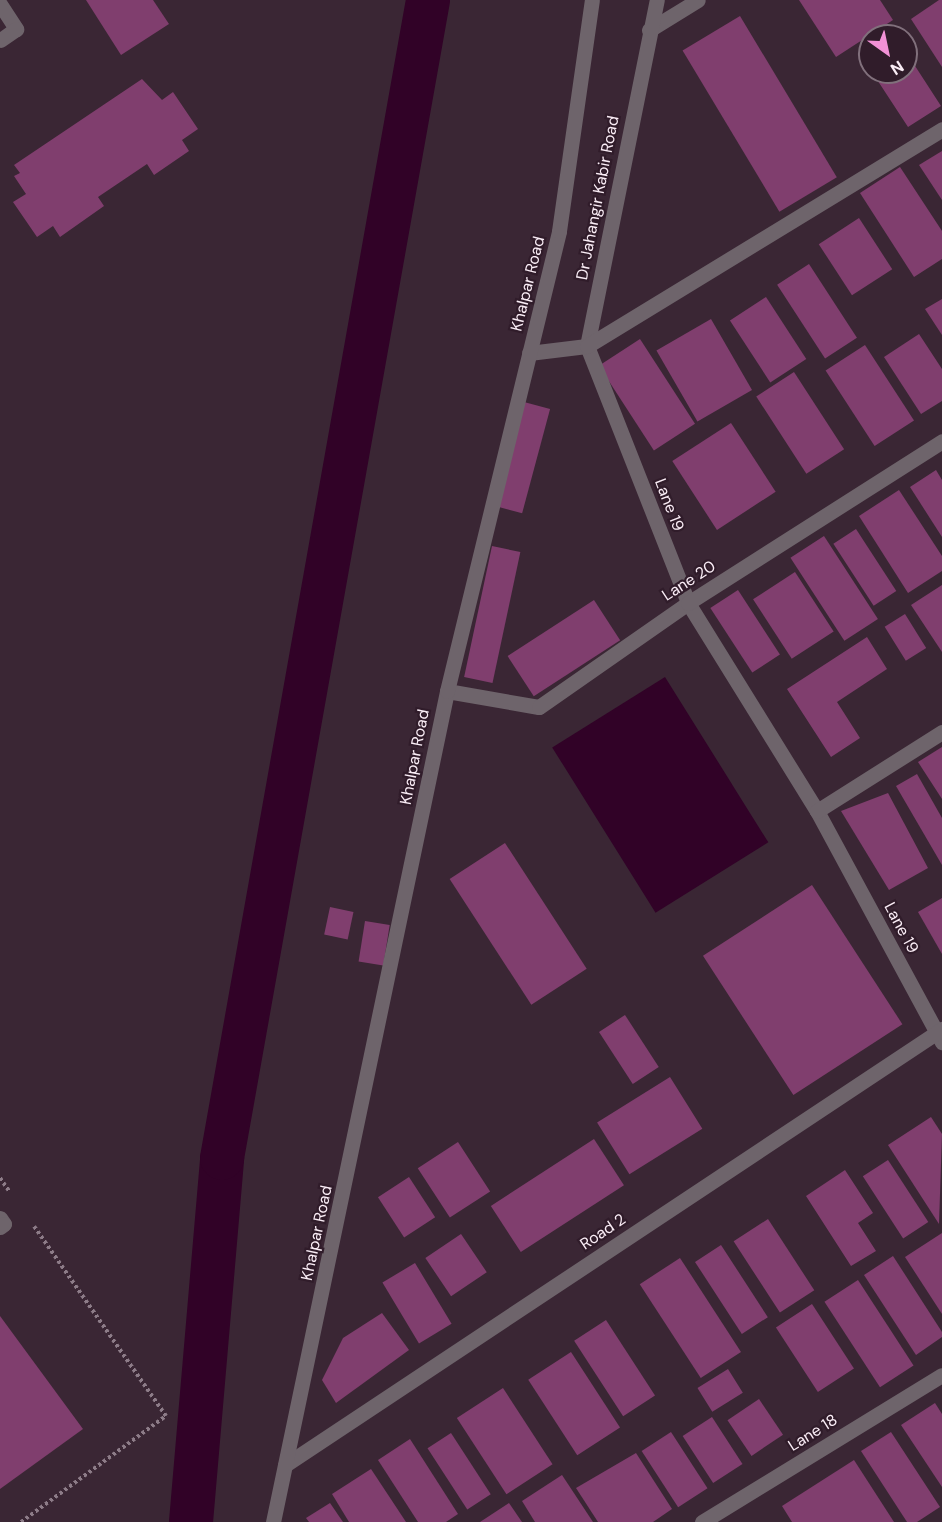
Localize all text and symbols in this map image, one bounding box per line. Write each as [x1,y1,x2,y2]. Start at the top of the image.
north arrow [858,24,918,84]
text: N [886,56,908,80]
street label: Dr Jahangir Kabir Road [573,114,623,282]
street label: Khalpar Road [507,235,549,333]
street label: Lane 19 [650,476,688,534]
street label: Lane 20 [659,557,719,605]
street label: Khalpar Road [396,708,434,806]
street label: Lane 19 [880,899,922,957]
street label: Khalpar Road [298,1184,336,1282]
street label: Road 2 [577,1210,629,1254]
street label: Lane 18 [785,1410,841,1456]

